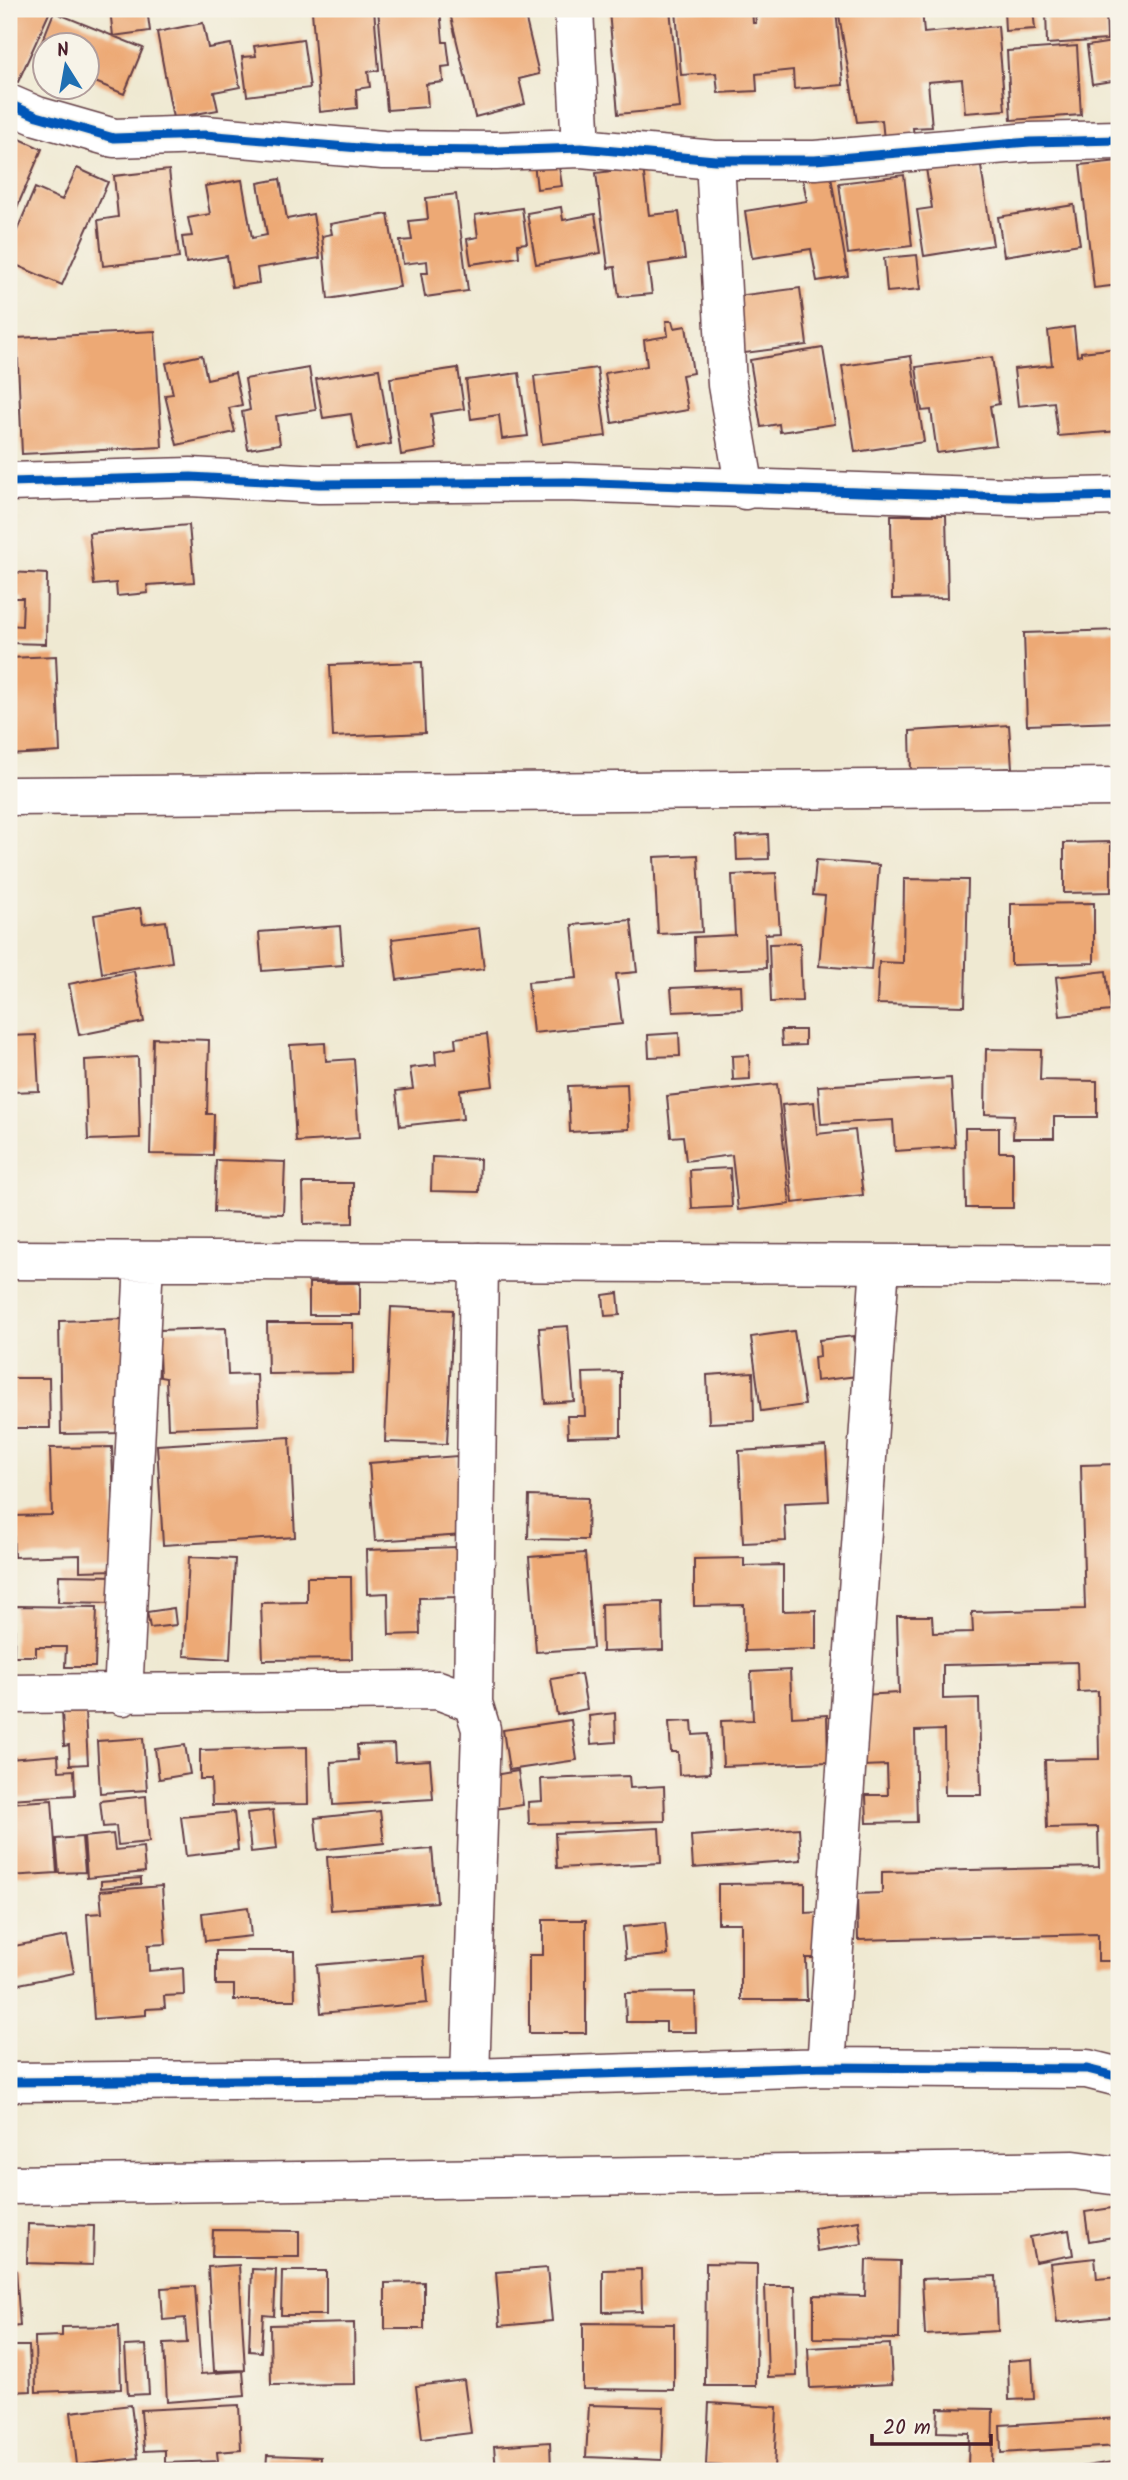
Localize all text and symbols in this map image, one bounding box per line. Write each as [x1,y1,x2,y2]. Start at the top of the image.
north arrow [32,32,102,102]
text: N [54,35,72,67]
scale bar [872,2403,992,2447]
text: 20 m [883,2412,931,2445]

